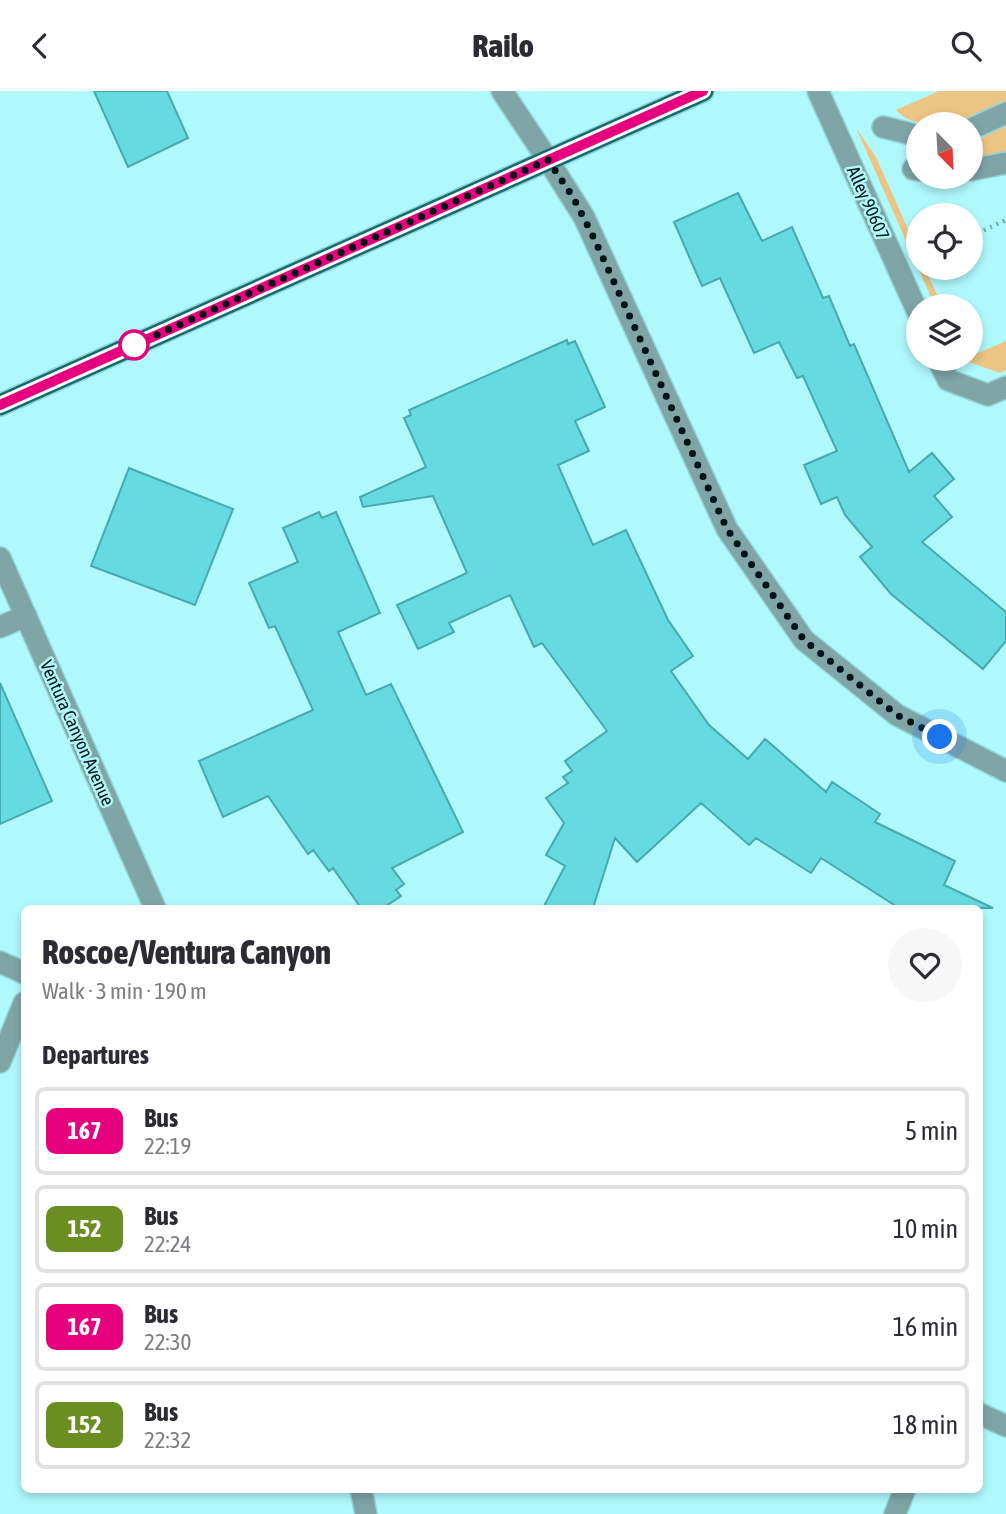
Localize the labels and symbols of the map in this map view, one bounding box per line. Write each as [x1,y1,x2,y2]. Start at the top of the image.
north arrow [906,112,984,189]
street label: Alley 90607 [843,163,894,243]
unlabelled marker [119,330,149,360]
street label: Ventura Canyon Avenue [36,657,119,809]
your location [922,719,957,754]

